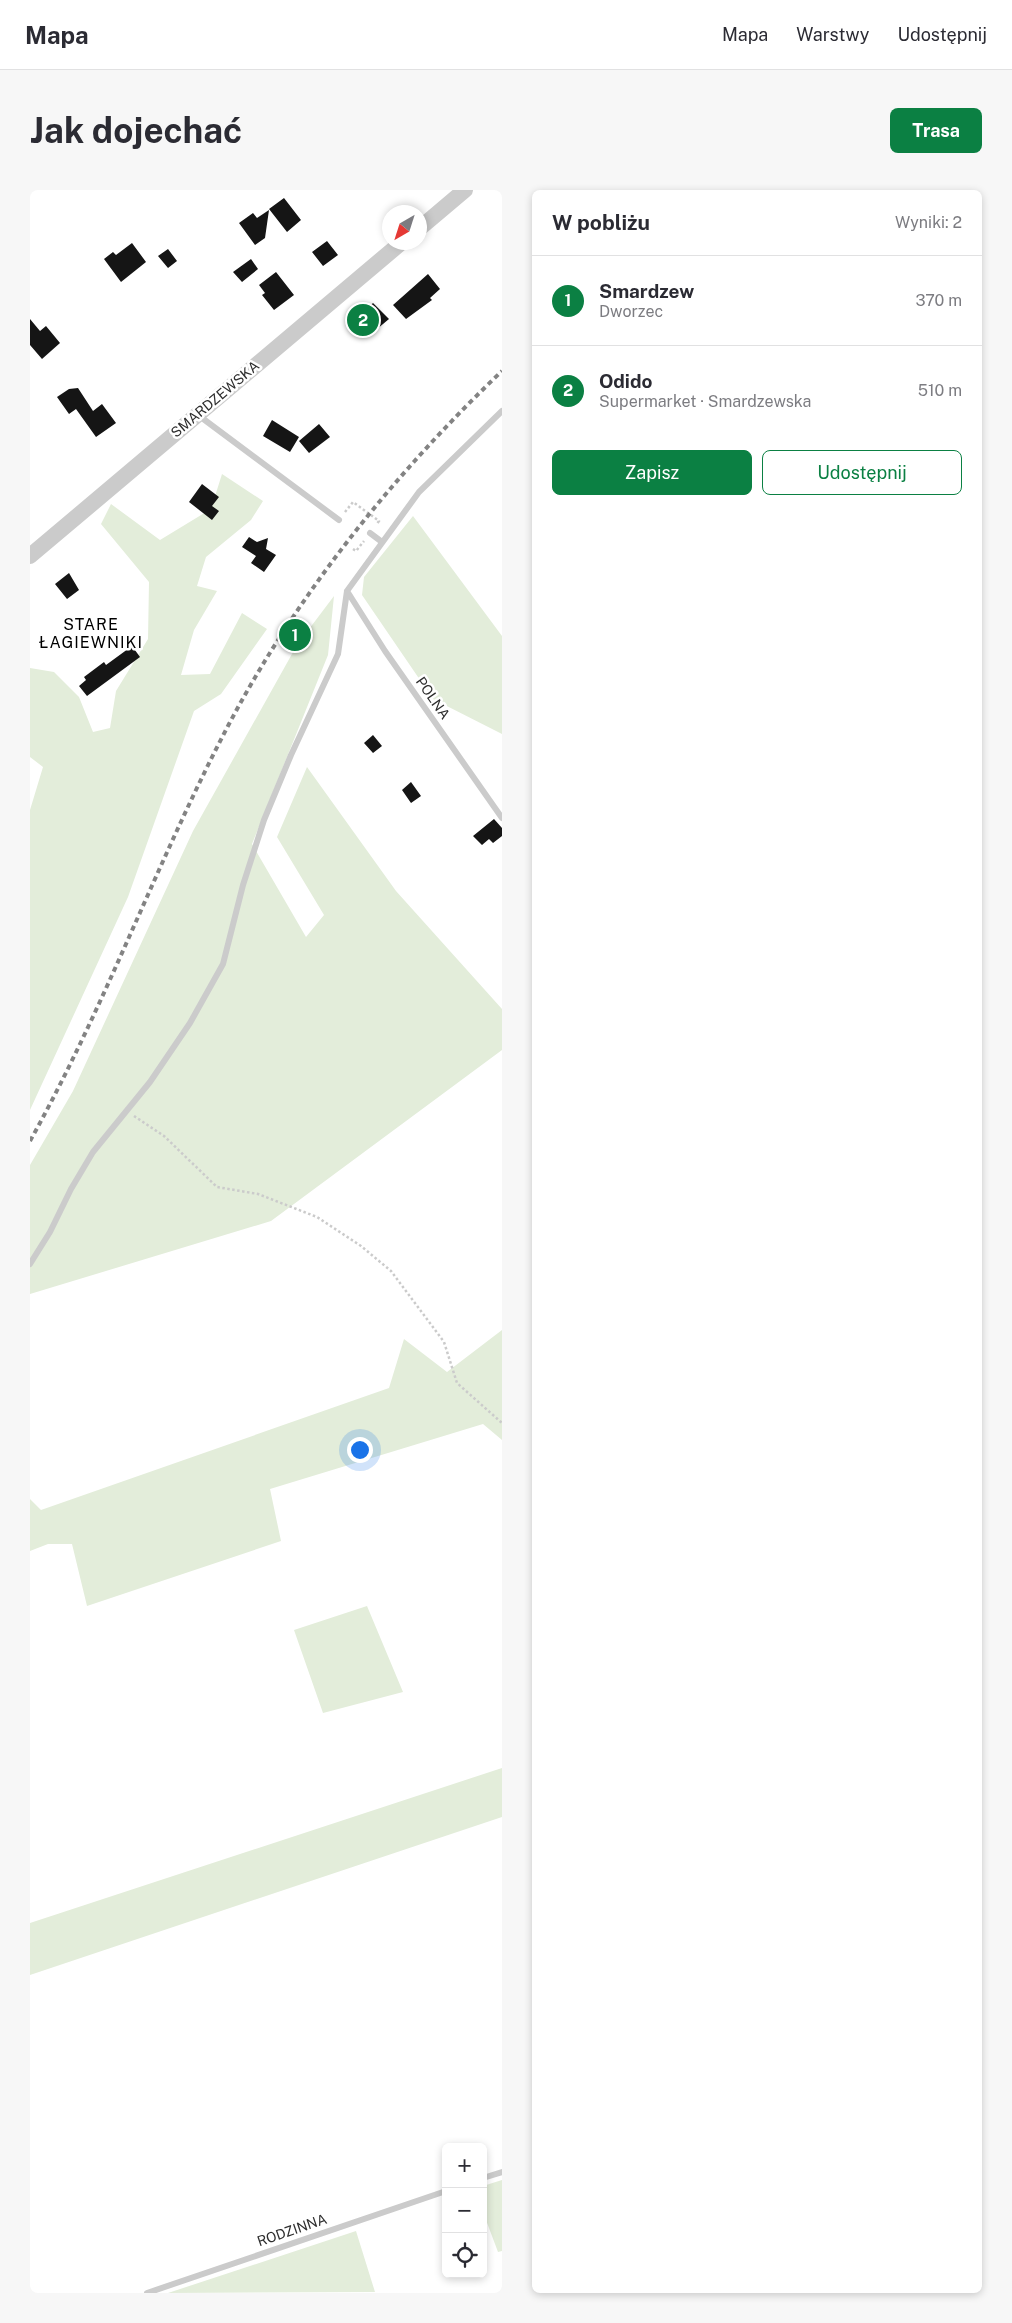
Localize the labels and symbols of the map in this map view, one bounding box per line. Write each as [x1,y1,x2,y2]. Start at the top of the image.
north arrow [382,205,427,250]
pin: 2 [347,301,379,339]
street label: SMARDZEWSKA [168,357,262,441]
district label: STARE ŁAGIEWNIKI [39,615,143,652]
pin: 1 [279,616,311,654]
street label: POLNA [413,674,453,722]
your location [347,1437,373,1463]
street label: RODZINNA [255,2211,329,2249]

